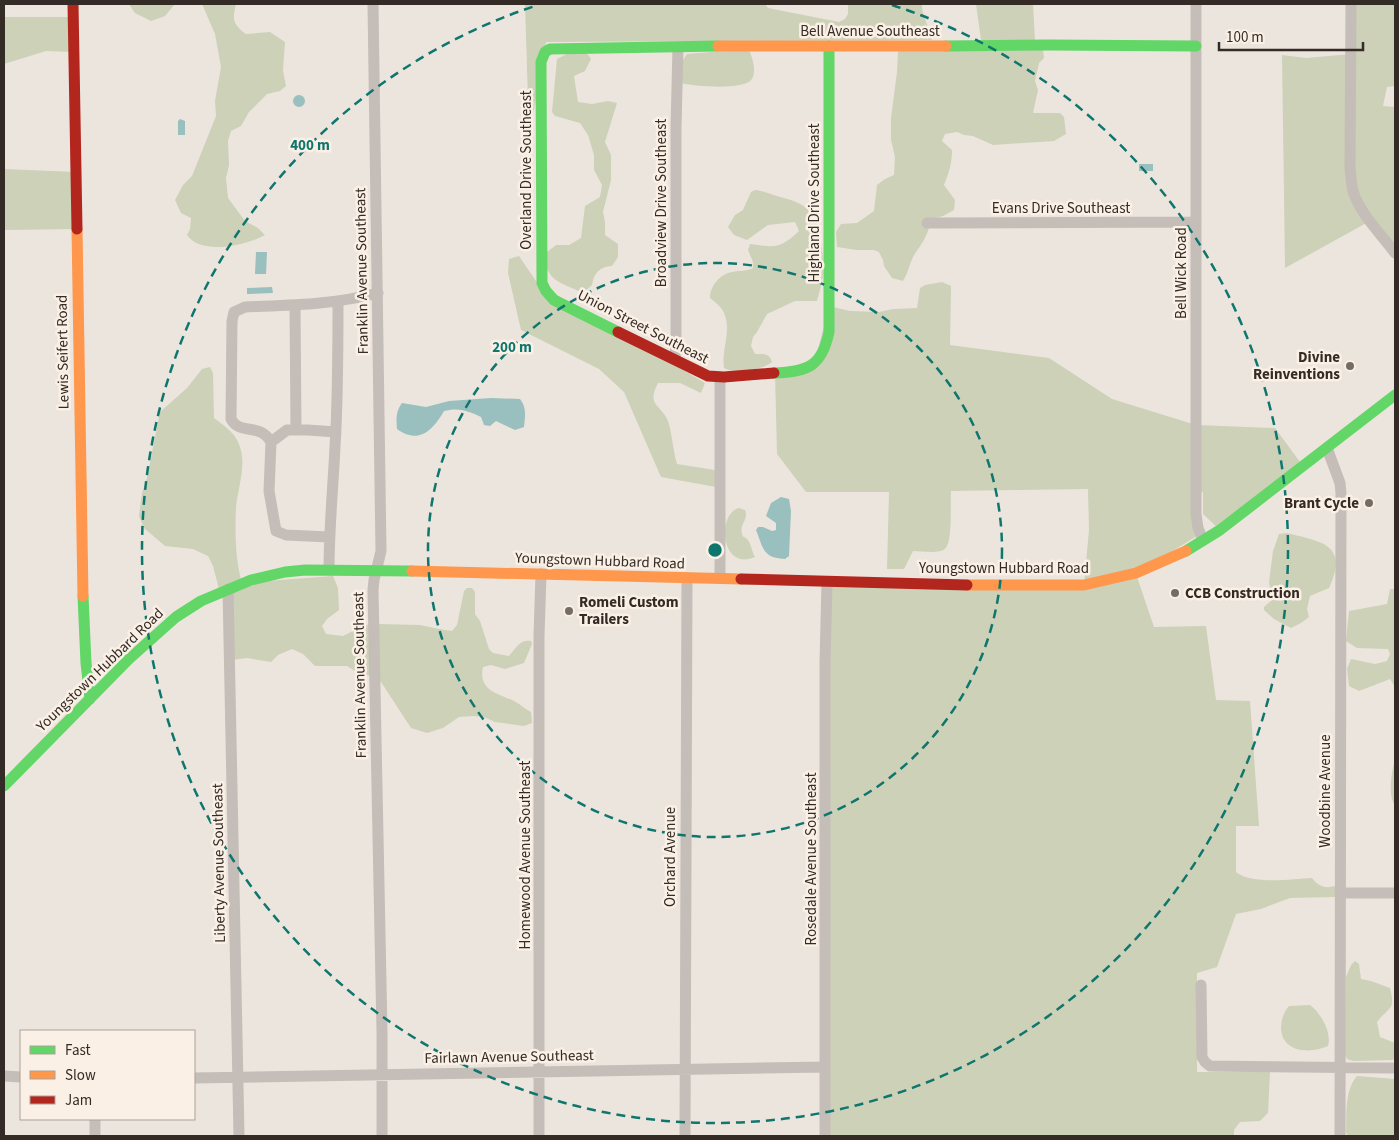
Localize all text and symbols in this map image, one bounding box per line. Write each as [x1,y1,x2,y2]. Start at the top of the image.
scale bar [1219,20,1363,52]
street label: Bell Avenue Southeast [800,21,940,42]
text: 100 m [1226,27,1264,48]
street label: Overland Drive Southeast [516,90,537,250]
street label: Broadview Drive Southeast [651,119,672,287]
street label: Highland Drive Southeast [804,124,825,283]
text: 400 m [290,135,330,156]
street label: Franklin Avenue Southeast [350,188,374,354]
street label: Evans Drive Southeast [992,198,1130,219]
street label: Bell Wick Road [1171,227,1192,319]
street label: Union Street Southeast [574,285,712,369]
street label: Lewis Seifert Road [52,294,74,410]
text: 200 m [492,337,532,358]
place label: Divine Reinventions [1253,347,1340,385]
marker: Divine Reinventions [1344,360,1356,372]
place label: Brant Cycle [1284,493,1359,514]
marker: Brant Cycle [1363,497,1375,509]
centre of rings [706,541,724,559]
street label: Youngstown Hubbard Road [514,548,685,574]
street label: Youngstown Hubbard Road [918,558,1089,579]
place label: CCB Construction [1185,583,1300,604]
marker: CCB Construction [1169,587,1181,599]
street label: Franklin Avenue Southeast [348,592,372,758]
place label: Romeli Custom Trailers [579,592,679,630]
street label: Youngstown Hubbard Road [31,603,168,737]
marker: Romeli Custom Trailers [563,605,575,617]
street label: Woodbine Avenue [1315,734,1336,848]
street label: Homewood Avenue Southeast [515,761,536,949]
street label: Rosedale Avenue Southeast [801,773,822,945]
street label: Liberty Avenue Southeast [207,783,231,943]
street label: Orchard Avenue [660,807,681,907]
legend [20,1030,195,1120]
text: Fast [65,1040,91,1061]
street label: Fairlawn Avenue Southeast [424,1045,594,1069]
text: Slow [65,1065,96,1086]
text: Jam [65,1090,92,1111]

